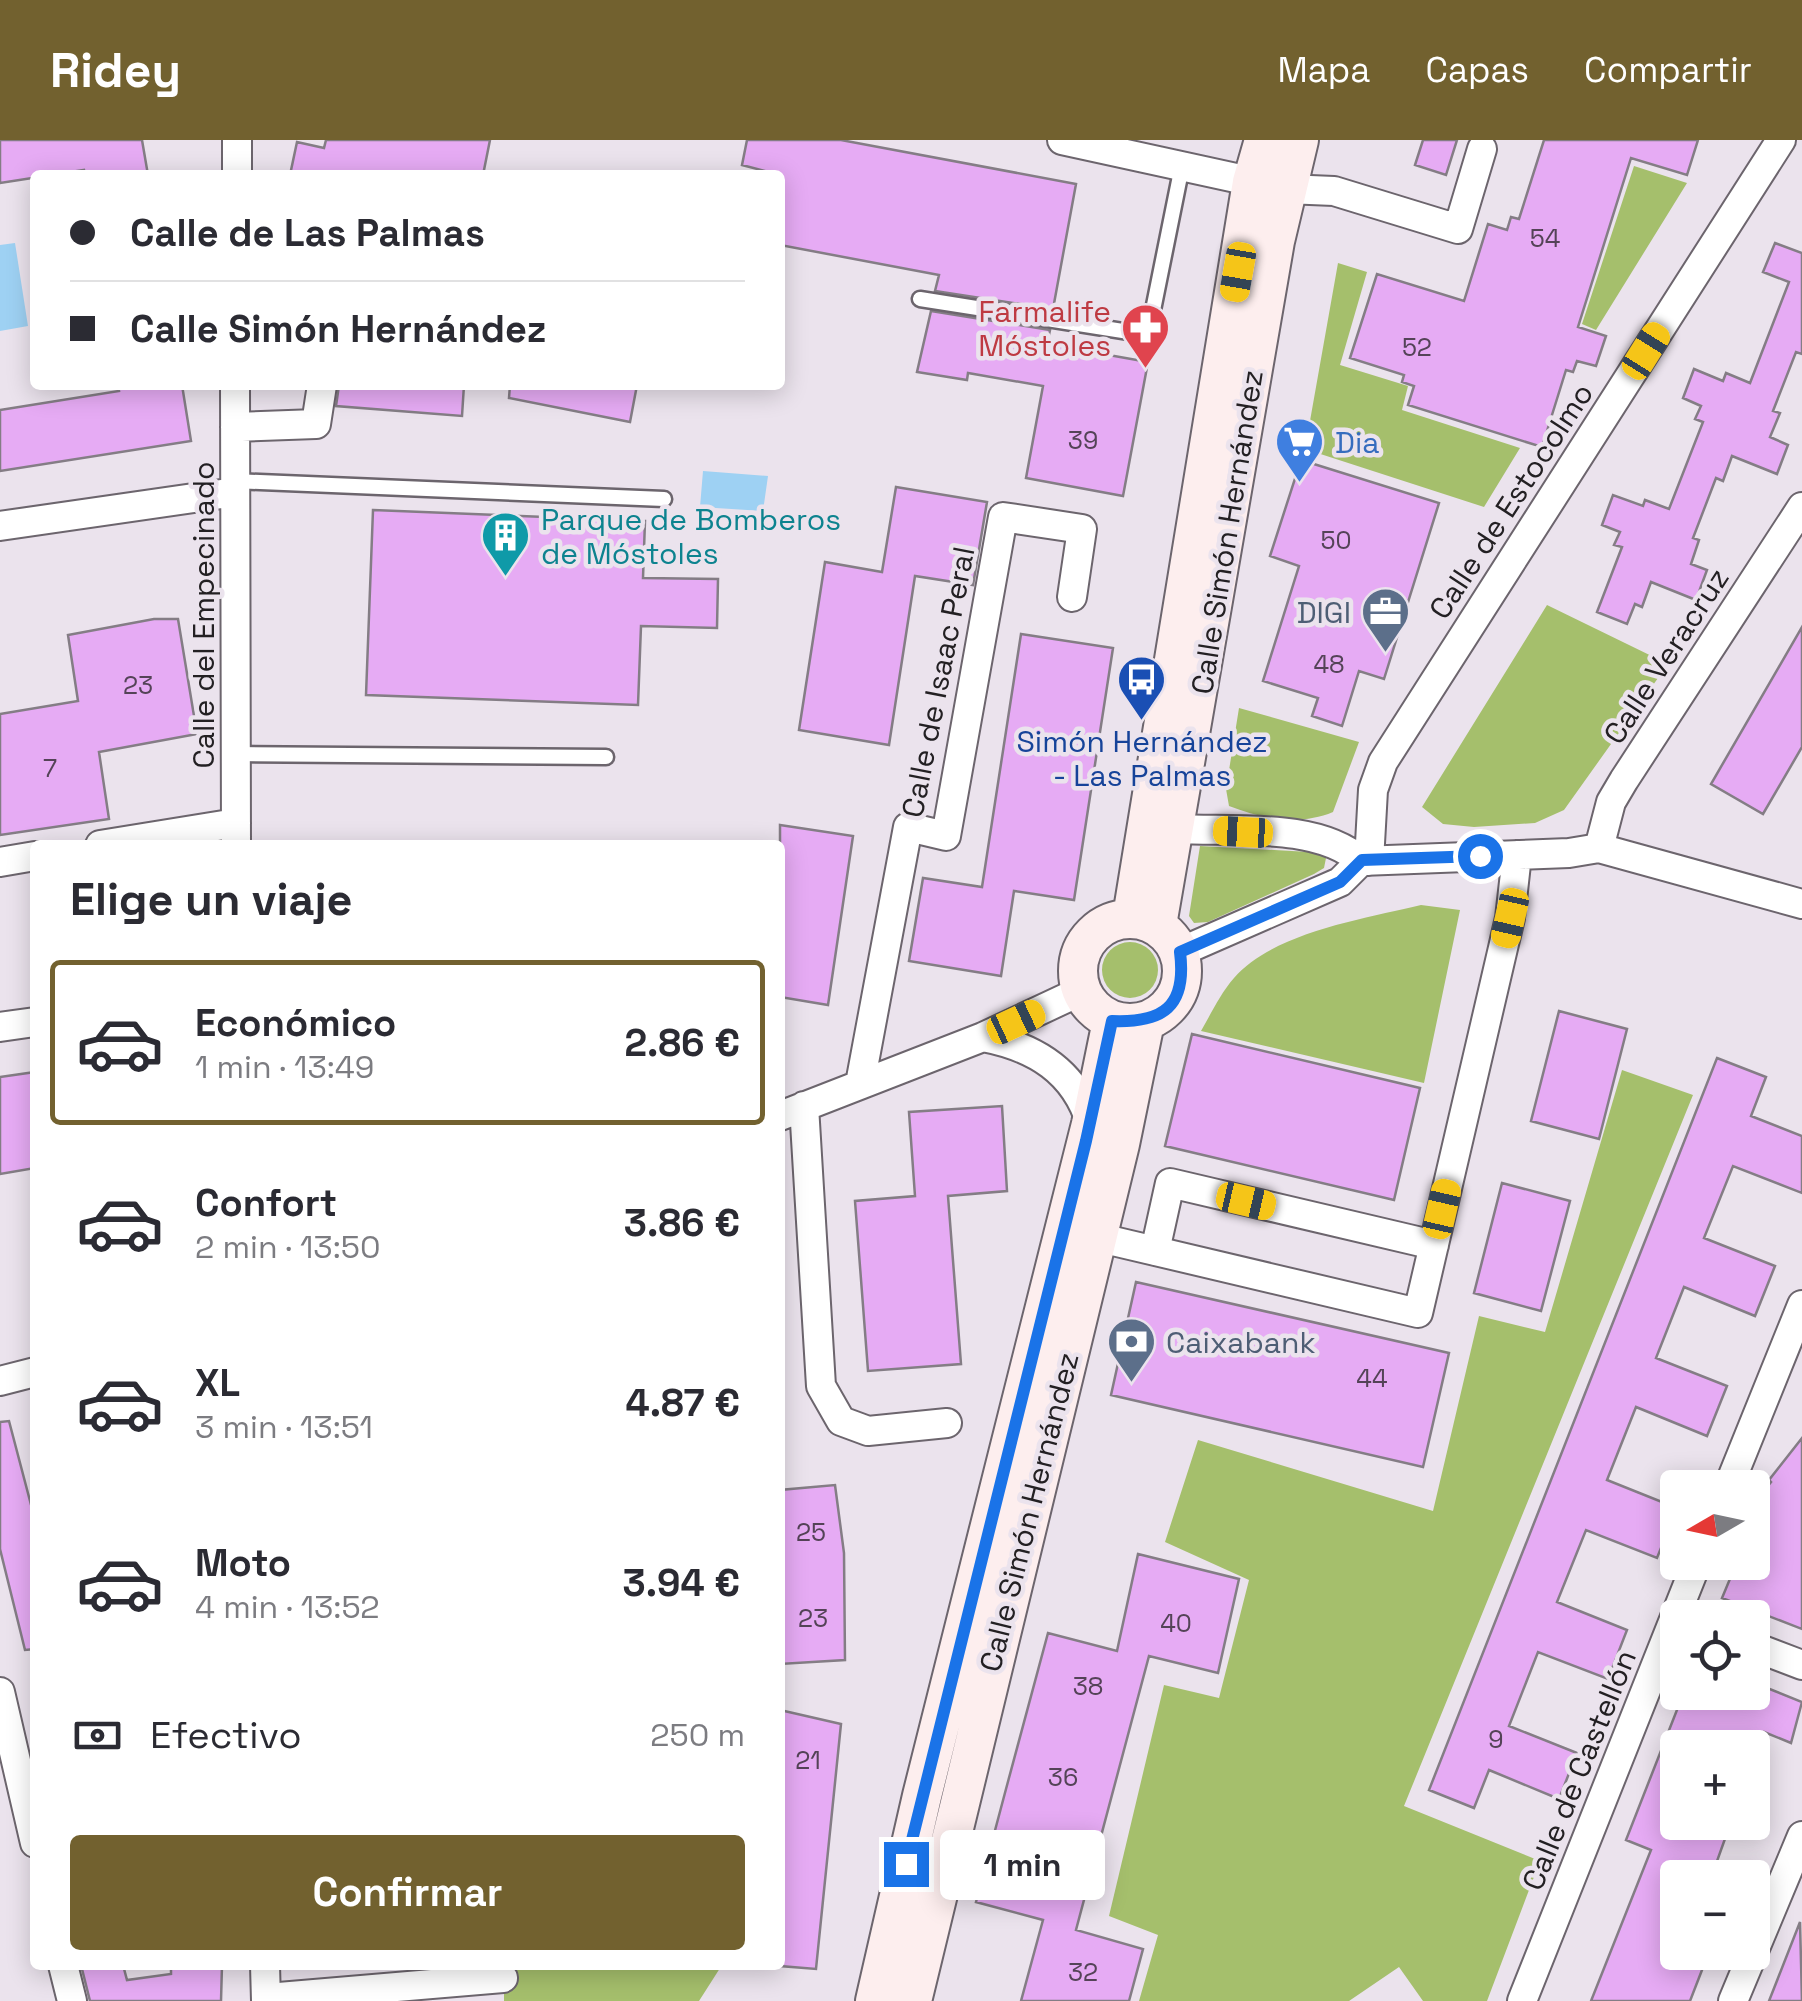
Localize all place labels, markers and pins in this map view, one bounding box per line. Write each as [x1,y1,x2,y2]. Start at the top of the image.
place label: Farmalife Móstoles [978,292,1111,365]
pharmacy icon: Farmalife Móstoles [1120,302,1172,370]
supermarket icon: Dia [1274,416,1326,484]
place label: Dia [1335,423,1380,462]
place label: Parque de Bomberos de Móstoles [541,500,841,573]
building icon: Parque de Bomberos de Móstoles [480,510,532,578]
office icon: DIGI [1360,586,1412,654]
place label: DIGI [1297,593,1351,632]
bus stop icon: Simón Hernández - Las Palmas [1116,654,1168,722]
place label: Simón Hernández - Las Palmas [1016,722,1268,795]
bank icon: Caixabank [1105,1316,1157,1384]
place label: Caixabank [1166,1323,1316,1362]

